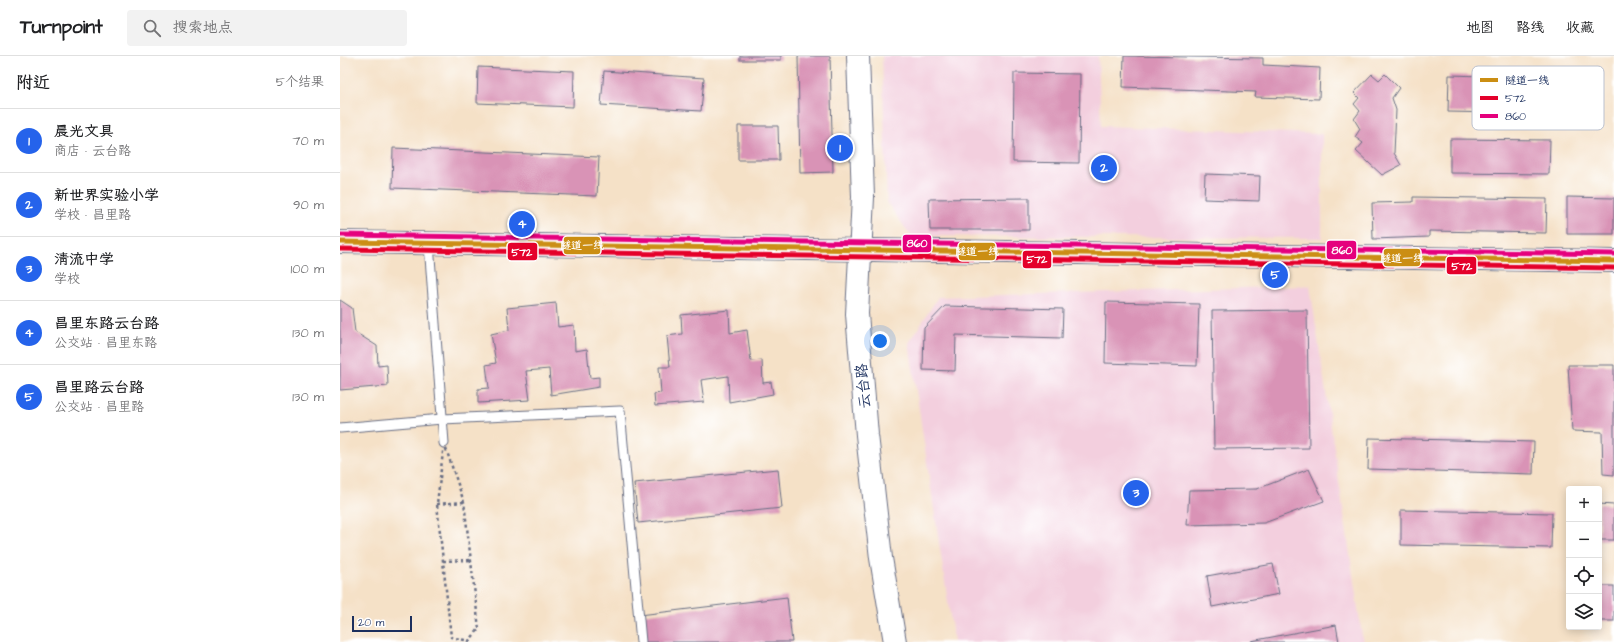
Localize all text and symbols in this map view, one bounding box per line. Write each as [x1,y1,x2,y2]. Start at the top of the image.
search box [127,10,407,46]
text: Turnpoint [20,14,103,41]
icon: search [141,17,163,39]
text: 搜索地点 [173,17,233,38]
text: 地图 [1466,18,1494,38]
text: 路线 [1516,18,1544,38]
text: 收藏 [1566,18,1594,38]
legend [1472,66,1604,130]
text: 附近 [16,71,50,95]
text: 5个结果 [276,73,324,91]
text: 隧道一线 [1505,73,1549,88]
text: 572 [1505,91,1527,106]
text: 860 [1505,109,1526,124]
text: 晨光文具 [54,121,114,142]
text: 1 [28,132,30,150]
text: 70 m [292,132,324,150]
pin: 1 [827,133,853,163]
text: 商店 · 云台路 [54,142,131,160]
pin: 2 [1091,153,1117,183]
text: 新世界实验小学 [54,185,159,206]
text: 2 [25,196,33,214]
text: 90 m [293,196,324,214]
text: 学校 · 昌里路 [54,206,131,224]
pin: 4 [509,209,535,239]
line badge: 860 [902,234,932,253]
line badge: 隧道一线 [563,236,601,255]
text: 860 [907,236,928,251]
text: 隧道一线 [560,238,604,253]
line badge: 860 [1326,240,1357,260]
line badge: 572 [507,242,538,261]
line badge: 隧道一线 [958,242,996,261]
text: 860 [1332,243,1353,258]
text: 隧道一线 [955,244,999,259]
text: 572 [512,245,533,260]
line badge: 隧道一线 [1383,248,1421,267]
text: 清流中学 [54,249,114,270]
line badge: 572 [1022,250,1052,269]
text: 隧道一线 [1380,251,1424,266]
text: 572 [1027,252,1048,267]
line badge: 572 [1446,256,1477,275]
text: 572 [1452,259,1473,274]
text: 3 [26,260,32,278]
text: 100 m [291,260,324,278]
pin: 5 [1262,260,1288,290]
text: 学校 [54,270,80,288]
text: 昌里东路云台路 [54,313,159,334]
text: 4 [25,324,33,342]
text: 130 m [292,324,324,342]
your location [870,331,890,351]
text: 公交站 · 昌里东路 [54,334,157,352]
street label: 云台路 [851,363,876,409]
text: 昌里路云台路 [54,377,144,398]
text: 5 [24,388,34,406]
text: 130 m [292,388,324,406]
text: 公交站 · 昌里路 [54,398,144,416]
pin: 3 [1123,478,1149,508]
map controls [1566,486,1602,630]
button: + [1566,486,1602,522]
button: − [1566,522,1602,558]
button: locate [1566,558,1602,594]
button: layers [1566,594,1602,630]
scale bar [352,614,412,633]
text: 20 m [358,615,384,630]

